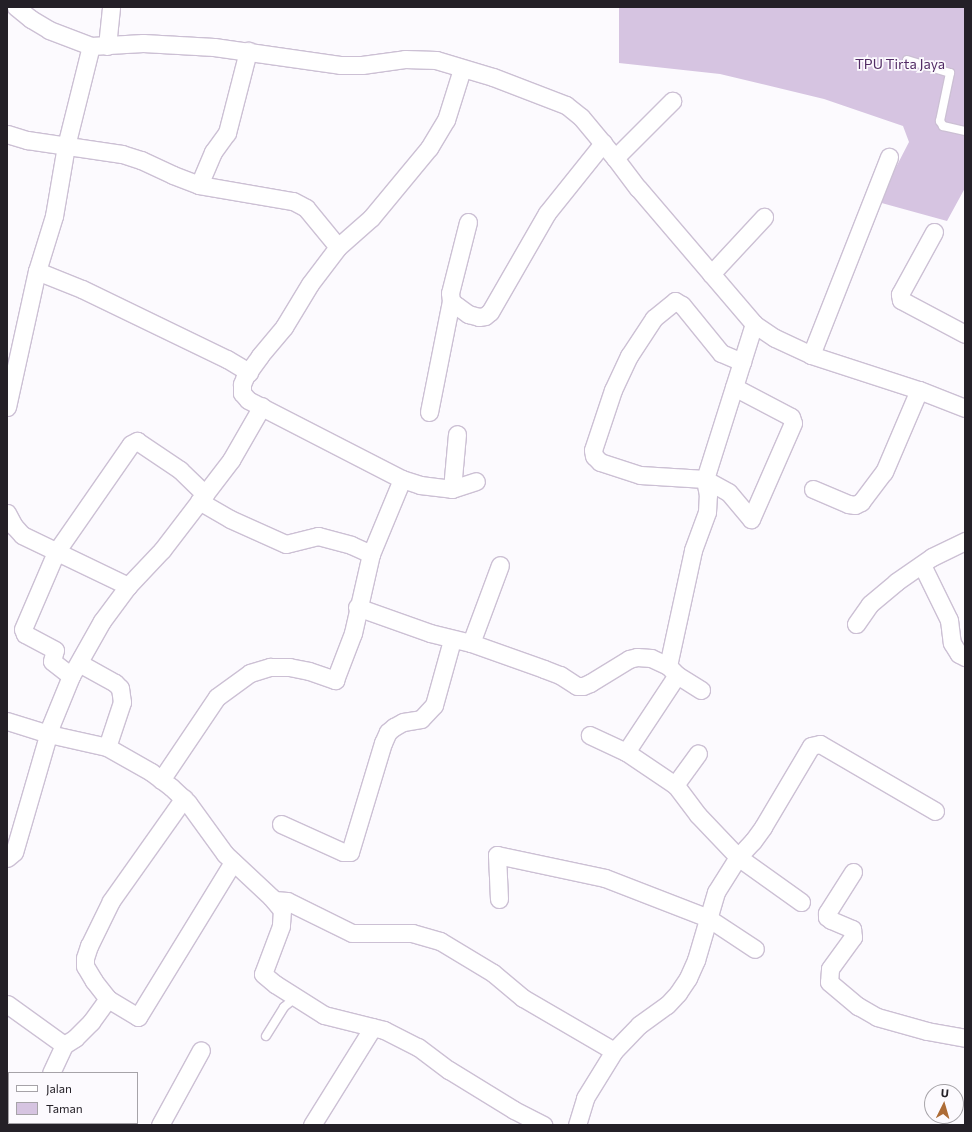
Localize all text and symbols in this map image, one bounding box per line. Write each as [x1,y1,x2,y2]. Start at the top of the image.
park label: TPU Tirta Jaya [855,56,945,72]
legend [8,1072,138,1124]
text: Jalan [46,1081,72,1095]
north arrow [924,1084,964,1124]
text: U [940,1086,950,1099]
text: Taman [46,1101,83,1115]

